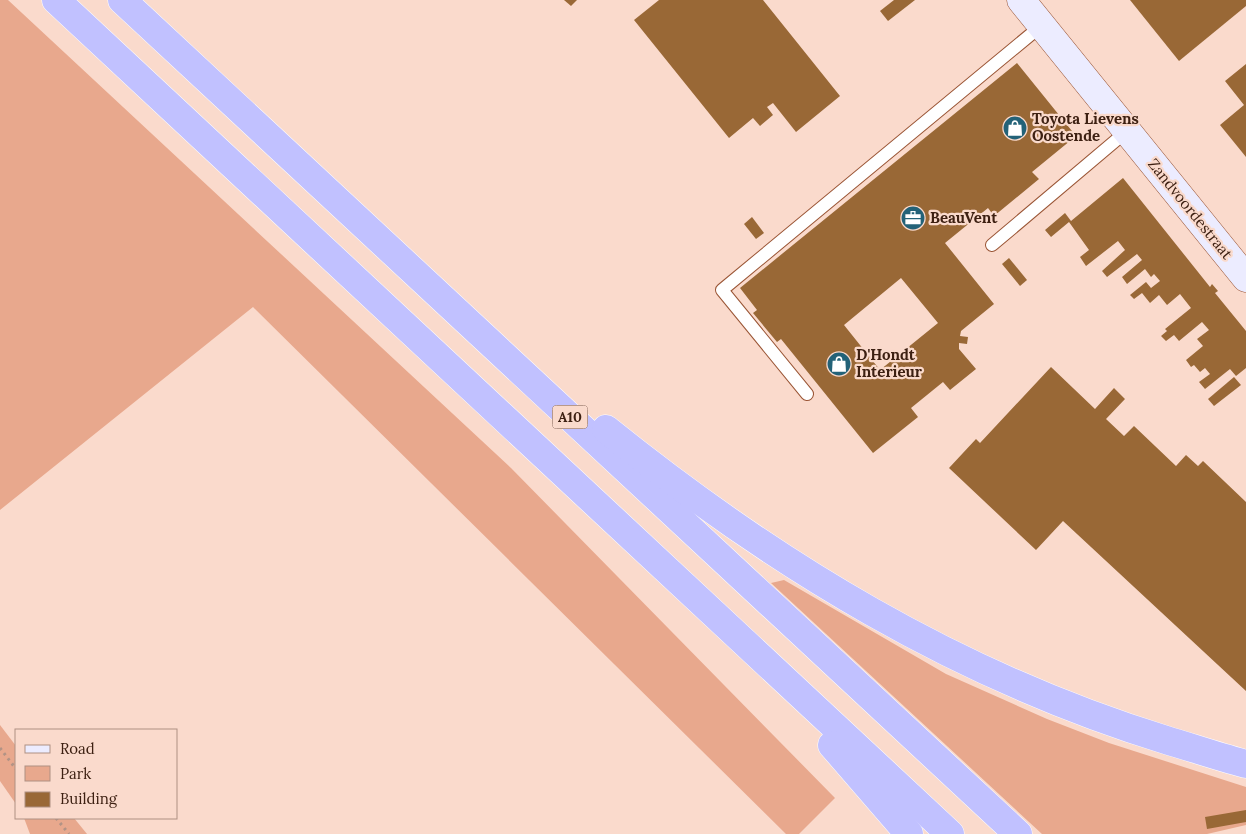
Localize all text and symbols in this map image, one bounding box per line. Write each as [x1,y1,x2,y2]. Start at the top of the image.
place label: Toyota Lievens Oostende [1032,109,1139,145]
shop icon: Toyota Lievens Oostende [1002,115,1028,141]
street label: Zandvoordestraat [1144,155,1237,263]
office icon: BeauVent [900,205,926,231]
place label: BeauVent [930,208,998,227]
place label: D'Hondt Interieur [856,345,923,381]
shop icon: D'Hondt Interieur [826,351,852,377]
road number: A10 [552,406,588,428]
legend [15,729,178,819]
text: Road [60,739,95,758]
text: Park [60,764,91,783]
text: Building [60,789,118,808]

